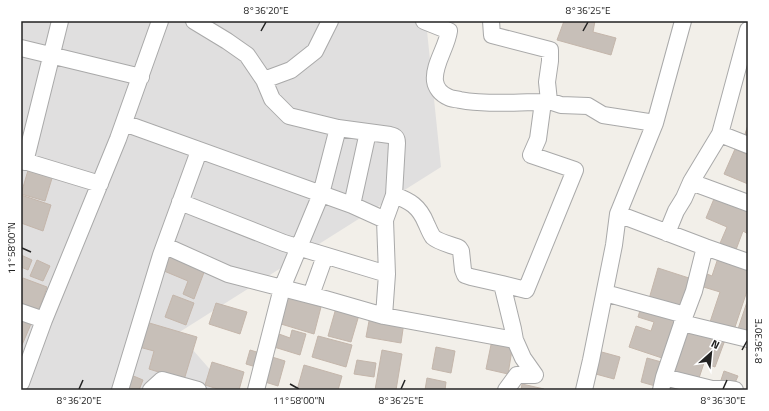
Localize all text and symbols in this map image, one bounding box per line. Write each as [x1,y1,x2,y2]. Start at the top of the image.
text: 8°36'20"E [244,3,289,18]
text: 8°36'25"E [566,3,611,18]
text: 11°58'00"N [4,222,19,274]
text: 8°36'30"E [751,318,766,363]
north arrow [691,333,731,373]
text: N [709,335,723,353]
text: 8°36'20"E [57,393,102,408]
text: 11°58'00"N [273,393,325,408]
text: 8°36'25"E [379,393,424,408]
text: 8°36'30"E [701,393,746,408]

